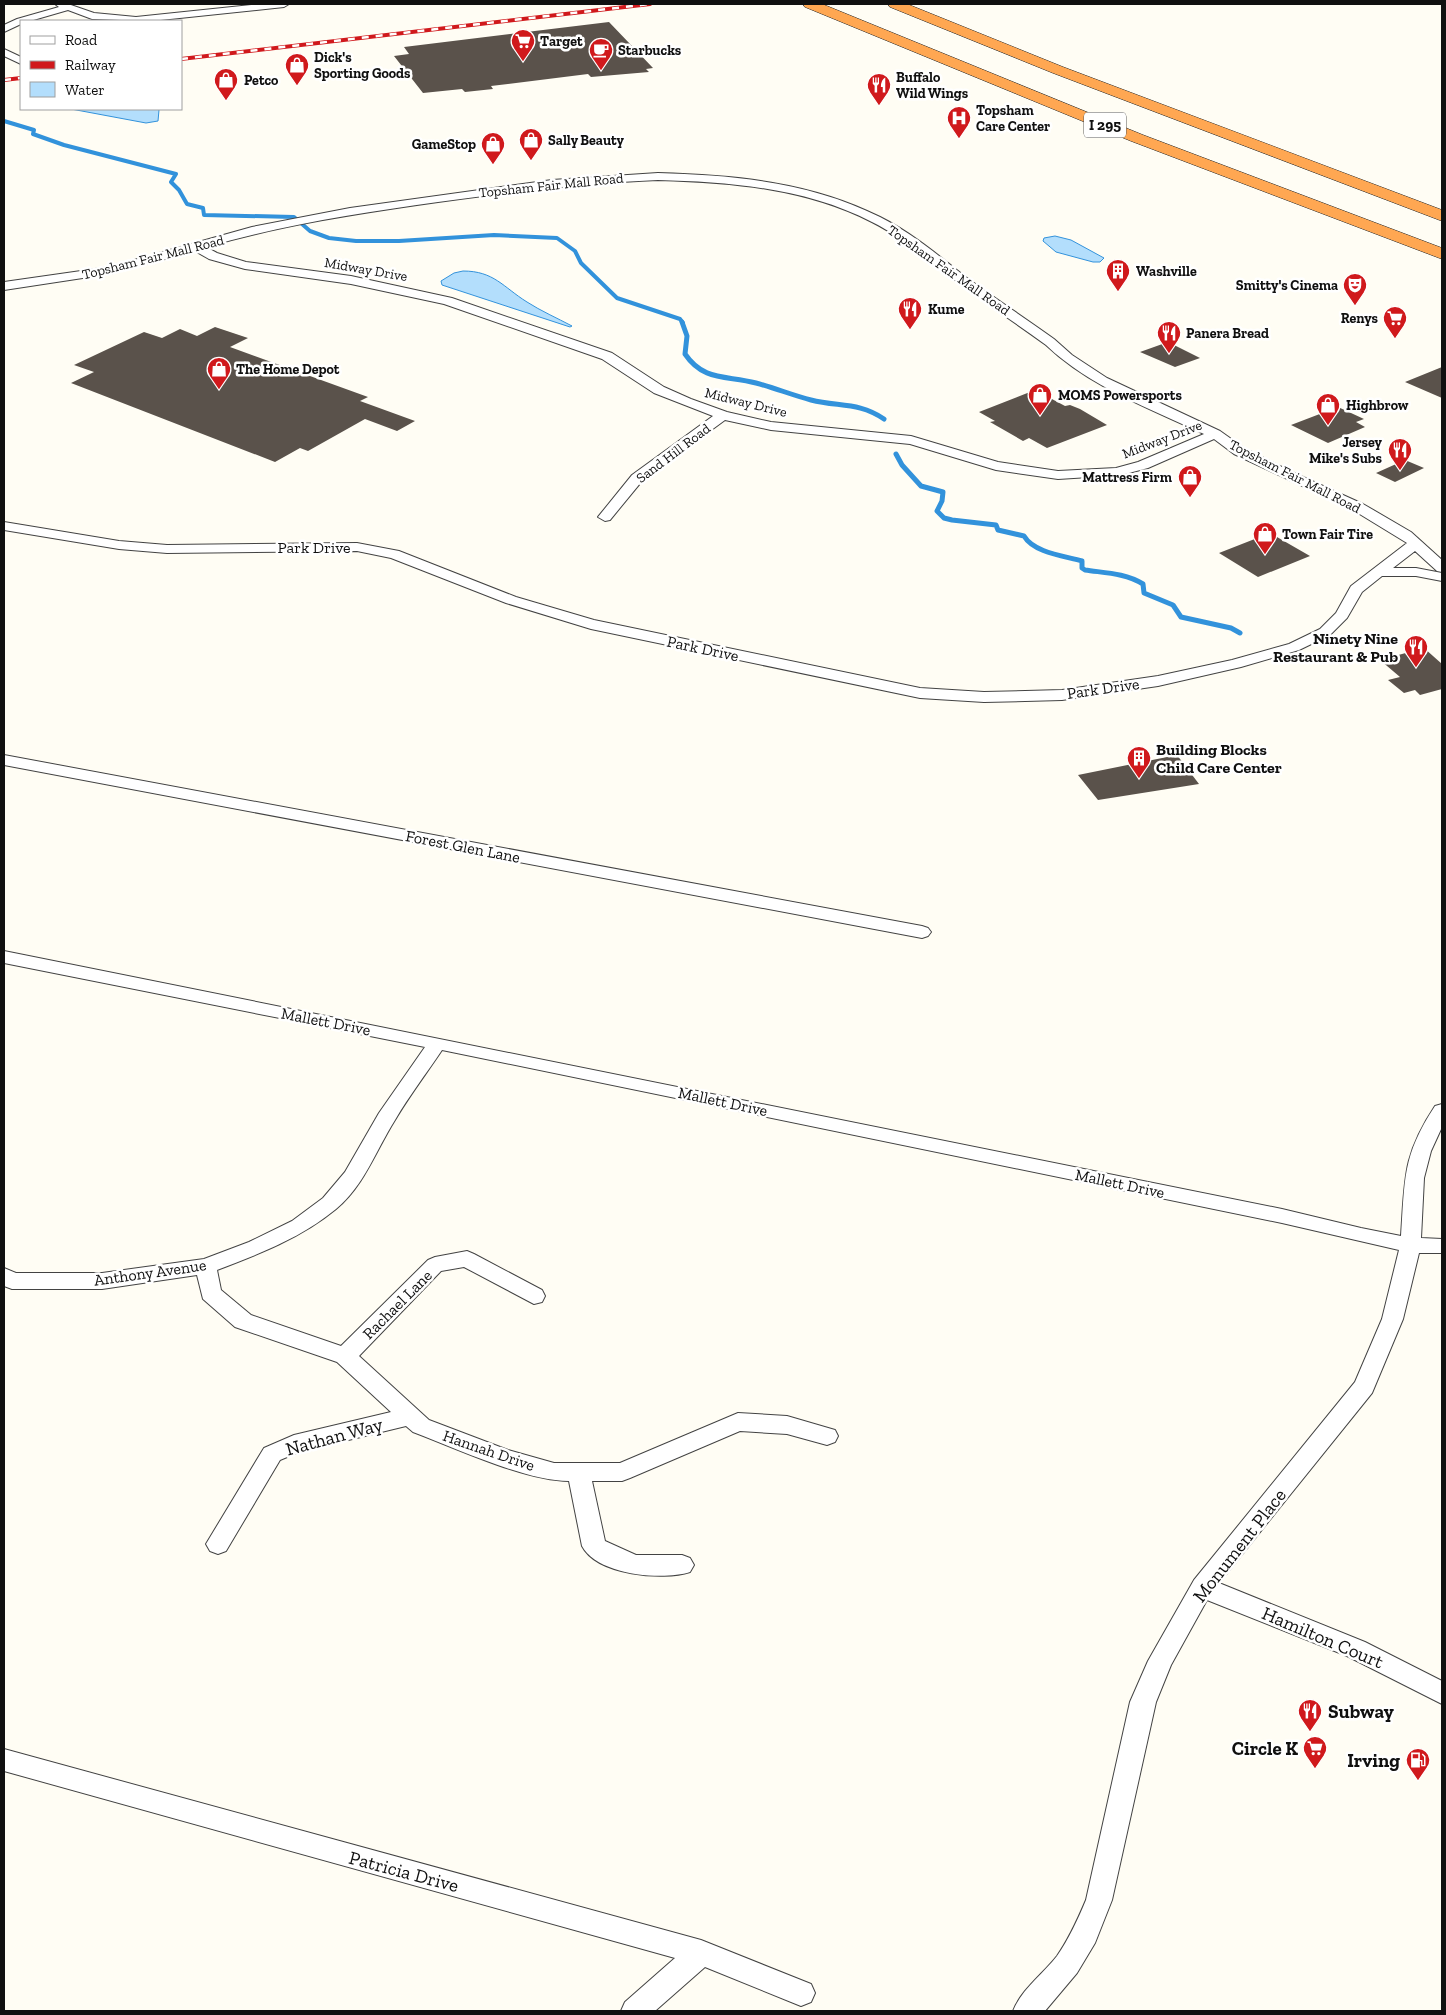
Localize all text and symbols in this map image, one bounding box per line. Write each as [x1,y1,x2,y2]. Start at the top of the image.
legend [20,20,182,110]
supermarket icon: Target [510,28,536,62]
text: Road [65,31,98,49]
place label: Target [540,33,583,50]
cafe icon: Starbucks [588,37,614,71]
place label: Starbucks [618,42,682,59]
place label: Dick's Sporting Goods [314,49,411,82]
shop icon: Dick's Sporting Goods [284,52,310,86]
text: Railway [65,56,116,74]
shop icon: Petco [213,67,239,101]
place label: Buffalo Wild Wings [896,69,969,102]
place label: Petco [244,72,279,89]
restaurant icon: Buffalo Wild Wings [866,72,892,106]
text: Water [65,81,105,99]
place label: Topsham Care Center [976,102,1050,135]
hospital icon: Topsham Care Center [946,105,972,139]
road number: I 295 [1084,112,1126,138]
shop icon: Sally Beauty [518,127,544,161]
shop icon: GameStop [480,131,506,165]
place label: Sally Beauty [548,132,625,149]
place label: GameStop [412,136,476,153]
street label: Topsham Fair Mall Road [478,169,625,202]
street label: Topsham Fair Mall Road [884,222,1013,319]
street label: Topsham Fair Mall Road [80,232,226,283]
street label: Midway Drive [323,254,409,285]
building icon: Washville [1105,258,1131,292]
place label: Washville [1136,263,1197,280]
theatre icon: Smitty's Cinema [1342,272,1368,306]
place label: Smitty's Cinema [1236,277,1338,294]
restaurant icon: Kume [897,296,923,330]
place label: Kume [928,301,965,318]
supermarket icon: Renys [1382,305,1408,339]
place label: Renys [1341,310,1379,327]
restaurant icon: Panera Bread [1156,320,1182,354]
place label: Panera Bread [1186,325,1269,342]
shop icon: The Home Depot [206,356,232,390]
place label: The Home Depot [236,361,340,378]
shop icon: MOMS Powersports [1027,382,1053,416]
street label: Midway Drive [703,384,789,421]
place label: MOMS Powersports [1058,387,1182,404]
shop icon: Highbrow [1315,392,1341,426]
place label: Highbrow [1346,397,1409,414]
street label: Midway Drive [1120,416,1205,462]
street label: Sand Hill Road [633,420,714,487]
place label: Jersey Mike's Subs [1309,434,1383,467]
street label: Topsham Fair Mall Road [1226,436,1364,517]
restaurant icon: Jersey Mike's Subs [1387,437,1413,471]
shop icon: Mattress Firm [1177,464,1203,498]
place label: Mattress Firm [1082,469,1173,486]
shop icon: Town Fair Tire [1252,521,1278,555]
place label: Town Fair Tire [1282,526,1373,543]
street label: Park Drive [277,538,351,557]
place label: Ninety Nine Restaurant & Pub [1273,629,1398,666]
street label: Park Drive [665,632,741,665]
restaurant icon: Ninety Nine Restaurant & Pub [1403,634,1429,668]
street label: Park Drive [1066,674,1141,703]
place label: Building Blocks Child Care Center [1156,740,1282,777]
building icon: Building Blocks Child Care Center [1126,745,1152,779]
street label: Forest Glen Lane [404,826,522,867]
street label: Mallett Drive [279,1003,372,1039]
street label: Mallett Drive [676,1083,769,1120]
street label: Mallett Drive [1073,1165,1166,1202]
street label: Anthony Avenue [93,1255,207,1290]
street label: Rachael Lane [359,1266,436,1343]
street label: Nathan Way [283,1412,385,1460]
street label: Hannah Drive [440,1426,537,1475]
street label: Monument Place [1188,1484,1291,1607]
street label: Hamilton Court [1259,1602,1387,1673]
restaurant icon: Subway [1297,1698,1323,1732]
place label: Subway [1328,1700,1394,1723]
supermarket icon: Circle K [1302,1735,1328,1769]
place label: Circle K [1232,1737,1298,1760]
fuel station icon: Irving [1405,1747,1431,1781]
place label: Irving [1347,1749,1400,1772]
street label: Patricia Drive [346,1846,461,1897]

